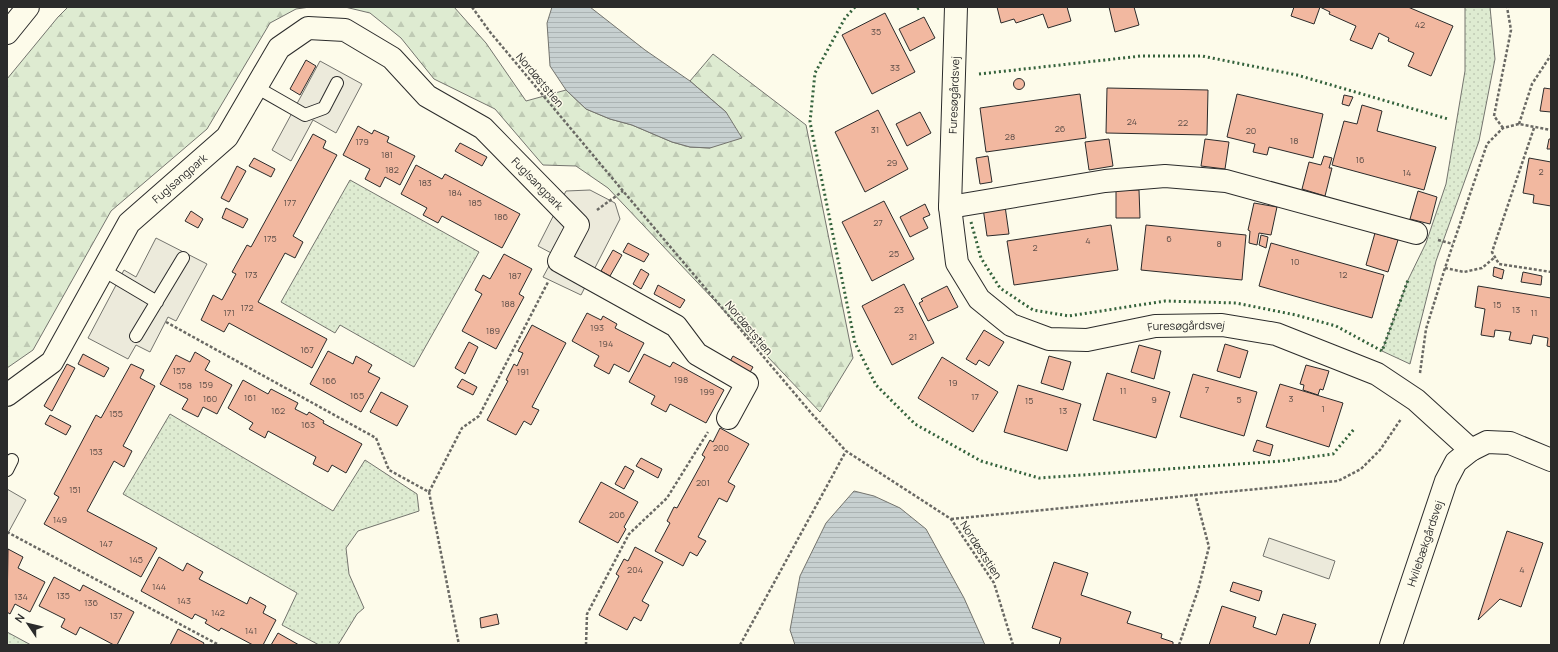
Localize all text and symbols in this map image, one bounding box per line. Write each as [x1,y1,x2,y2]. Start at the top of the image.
house number: 42 [1415,18,1425,31]
house number: 35 [871,25,881,38]
street label: Nordøststien [513,49,568,110]
street label: Furesøgårdsvej [945,56,962,134]
house number: 33 [890,61,900,74]
house number: 24 [1127,115,1137,128]
house number: 22 [1178,116,1188,129]
house number: 26 [1055,122,1066,135]
house number: 31 [871,123,879,136]
house number: 20 [1246,124,1256,137]
house number: 28 [1005,130,1015,143]
house number: 18 [1290,134,1298,147]
house number: 179 [355,135,369,148]
house number: 181 [381,148,393,161]
street label: Fuglsangpark [149,150,210,206]
house number: 16 [1355,153,1365,166]
street label: Fuglsangpark [508,154,567,213]
house number: 29 [887,156,897,169]
house number: 182 [385,163,399,176]
house number: 2 [1538,165,1544,178]
house number: 14 [1403,166,1411,179]
house number: 183 [418,176,432,189]
house number: 184 [448,186,462,199]
house number: 177 [284,196,297,209]
house number: 185 [468,196,482,209]
house number: 186 [494,210,509,223]
house number: 27 [873,216,883,229]
house number: 175 [263,232,277,245]
house number: 6 [1166,232,1172,245]
house number: 4 [1085,234,1091,247]
house number: 8 [1216,237,1222,250]
house number: 2 [1032,241,1038,254]
house number: 25 [889,247,899,260]
house number: 10 [1291,255,1300,268]
house number: 173 [244,268,258,281]
house number: 12 [1339,268,1347,281]
house number: 187 [508,269,522,282]
house number: 188 [501,297,515,310]
street label: Nordøststien [722,297,777,358]
house number: 15 [1493,298,1501,311]
house number: 172 [240,301,254,314]
house number: 23 [894,303,904,316]
house number: 13 [1512,303,1520,316]
house number: 171 [223,306,235,319]
house number: 11 [1530,306,1538,319]
street label: Furesøgårdsvej [1146,317,1226,334]
house number: 193 [590,321,604,334]
house number: 189 [486,324,500,337]
house number: 21 [909,330,917,343]
house number: 194 [599,337,613,350]
house number: 167 [300,343,314,356]
house number: 157 [172,364,186,377]
house number: 191 [517,365,529,378]
house number: 198 [674,373,688,386]
house number: 166 [322,374,337,387]
house number: 19 [948,376,958,389]
house number: 159 [199,378,213,391]
house number: 158 [178,379,192,392]
house number: 7 [1205,383,1210,396]
house number: 11 [1119,384,1127,397]
house number: 199 [700,385,714,398]
house number: 165 [350,389,364,402]
house number: 17 [971,390,979,403]
house number: 161 [244,391,256,404]
house number: 160 [203,392,217,405]
house number: 3 [1289,392,1294,405]
house number: 9 [1151,393,1157,406]
house number: 5 [1236,393,1242,406]
house number: 15 [1025,394,1033,407]
house number: 1 [1321,402,1325,415]
house number: 162 [271,404,285,417]
house number: 13 [1059,404,1067,417]
house number: 155 [109,407,123,420]
house number: 163 [301,418,315,431]
house number: 200 [713,441,729,454]
house number: 153 [89,445,103,458]
house number: 201 [696,476,710,489]
house number: 151 [69,483,81,496]
street label: Hvilebækgårdsvej [1403,498,1446,589]
house number: 206 [609,508,626,521]
house number: 149 [53,513,67,526]
street label: Nordøststien [957,518,1006,582]
house number: 147 [99,537,113,550]
house number: 145 [129,553,143,566]
house number: 204 [627,563,643,576]
house number: 4 [1519,563,1525,576]
house number: 144 [152,580,166,593]
house number: 135 [56,589,70,602]
house number: 134 [14,590,28,603]
house number: 143 [177,594,191,607]
house number: 136 [84,596,98,609]
north arrow [8,604,48,644]
house number: 142 [211,606,225,619]
house number: 137 [109,609,123,622]
text: N [11,610,28,626]
house number: 141 [245,624,257,637]

